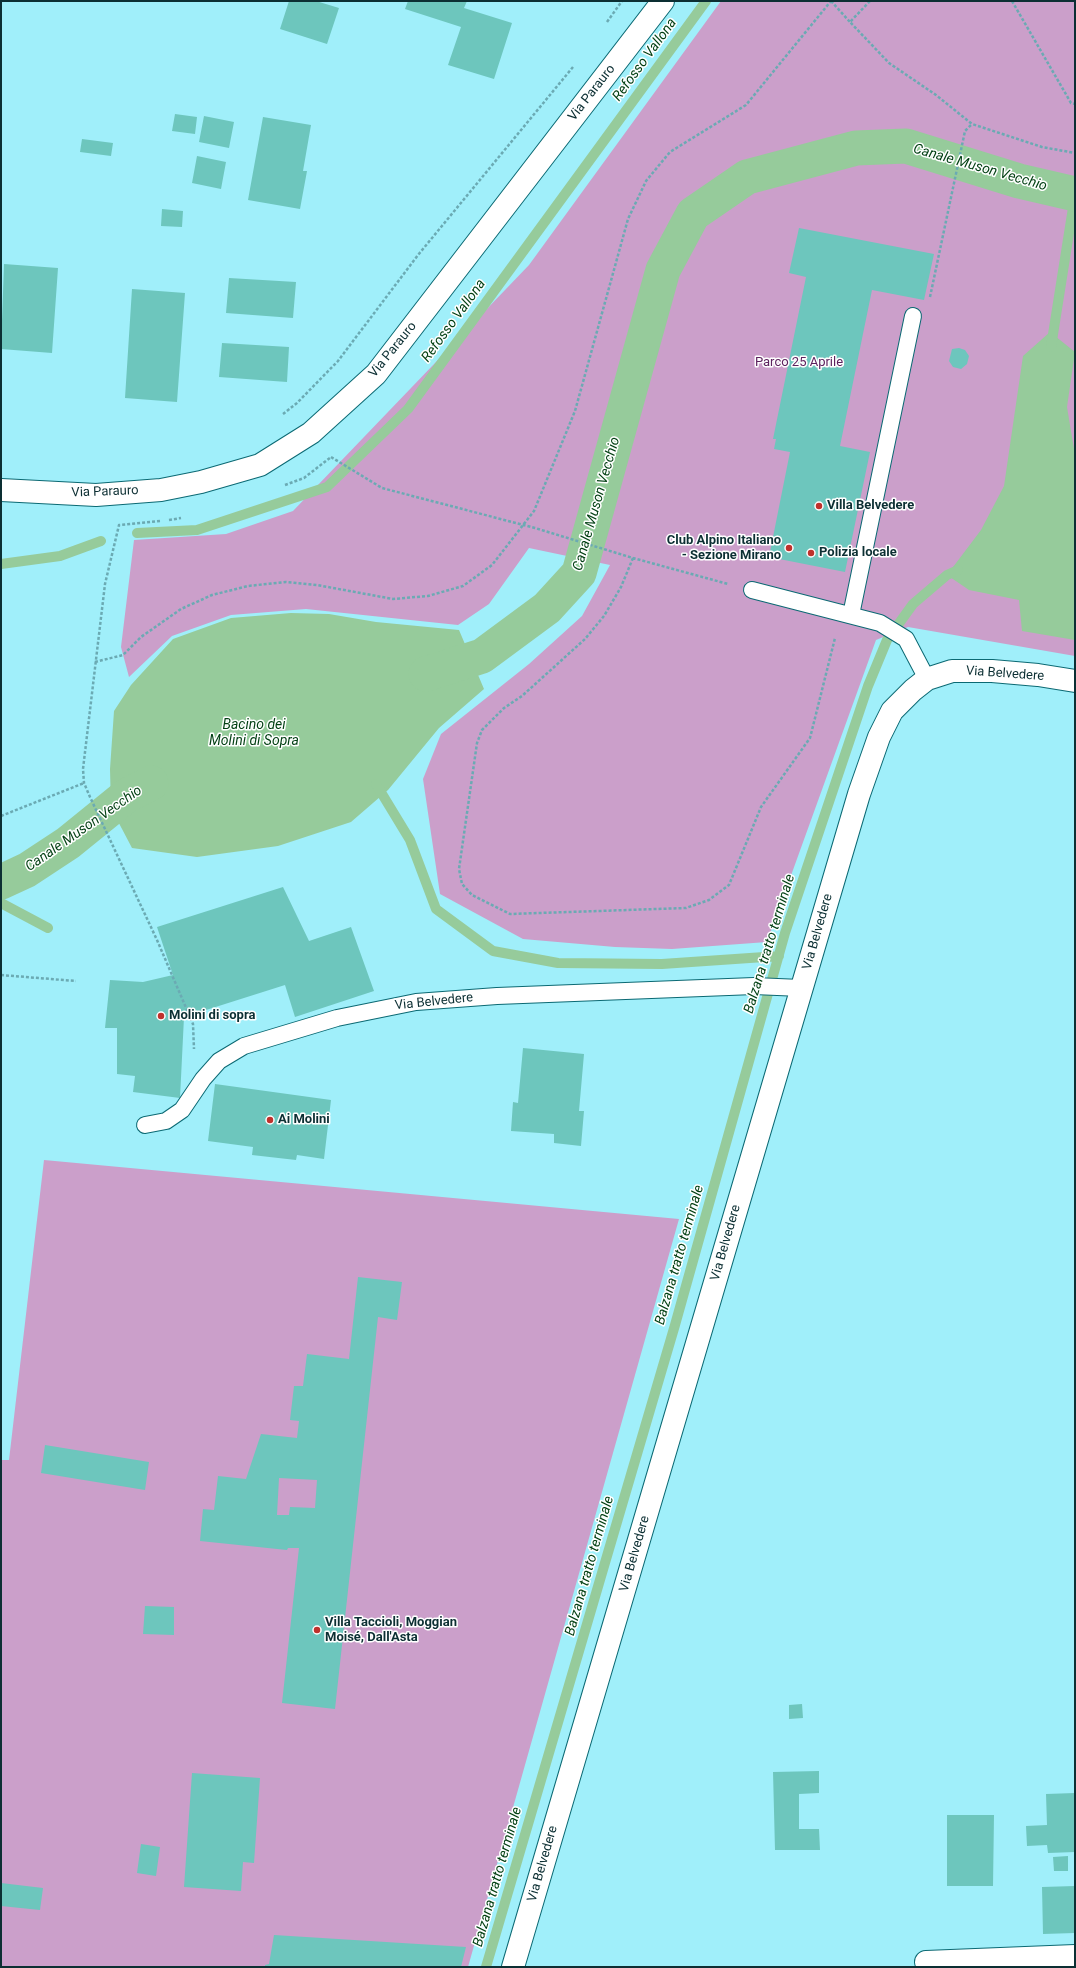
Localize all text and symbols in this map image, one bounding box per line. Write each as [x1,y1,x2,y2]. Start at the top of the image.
water label: Refosso Vallona [609,15,681,105]
street label: Via Parauro [565,62,619,124]
water label: Canale Muson Vecchio [911,141,1049,195]
water label: Refosso Vallona [418,276,490,366]
street label: Via Parauro [366,319,420,381]
park label: Parco 25 Aprile [755,355,843,371]
water label: Canale Muson Vecchio [570,435,624,573]
street label: Via Parauro [71,483,139,501]
place label: Villa Belvedere [827,498,914,514]
marker: Villa Belvedere [814,501,824,511]
place label: Club Alpino Italiano - Sezione Mirano [667,533,781,564]
marker: Club Alpino Italiano - Sezione Mirano [784,543,794,553]
place label: Polizia locale [819,545,897,561]
marker: Polizia locale [806,548,816,558]
street label: Via Belvedere [965,663,1045,685]
water label: Bacino dei Molini di Sopra [209,717,299,750]
water label: Canale Muson Vecchio [23,782,145,876]
water label: Balzana tratto terminale [741,872,799,1016]
street label: Via Belvedere [800,892,836,972]
street label: Via Belvedere [394,990,474,1014]
place label: Molini di sopra [169,1008,255,1024]
marker: Molini di sopra [156,1011,166,1021]
place label: Ai Molini [278,1112,330,1128]
marker: Ai Molini [265,1115,275,1125]
water label: Balzana tratto terminale [652,1183,708,1327]
street label: Via Belvedere [708,1203,744,1283]
water label: Balzana tratto terminale [562,1494,618,1638]
street label: Via Belvedere [617,1514,653,1594]
place label: Villa Taccioli, Moggian Moisé, Dall'Asta [325,1615,457,1646]
marker: Villa Taccioli, Moggian Moisé, Dall'Asta [312,1625,322,1635]
water label: Balzana tratto terminale [470,1805,526,1949]
street label: Via Belvedere [525,1824,561,1904]

